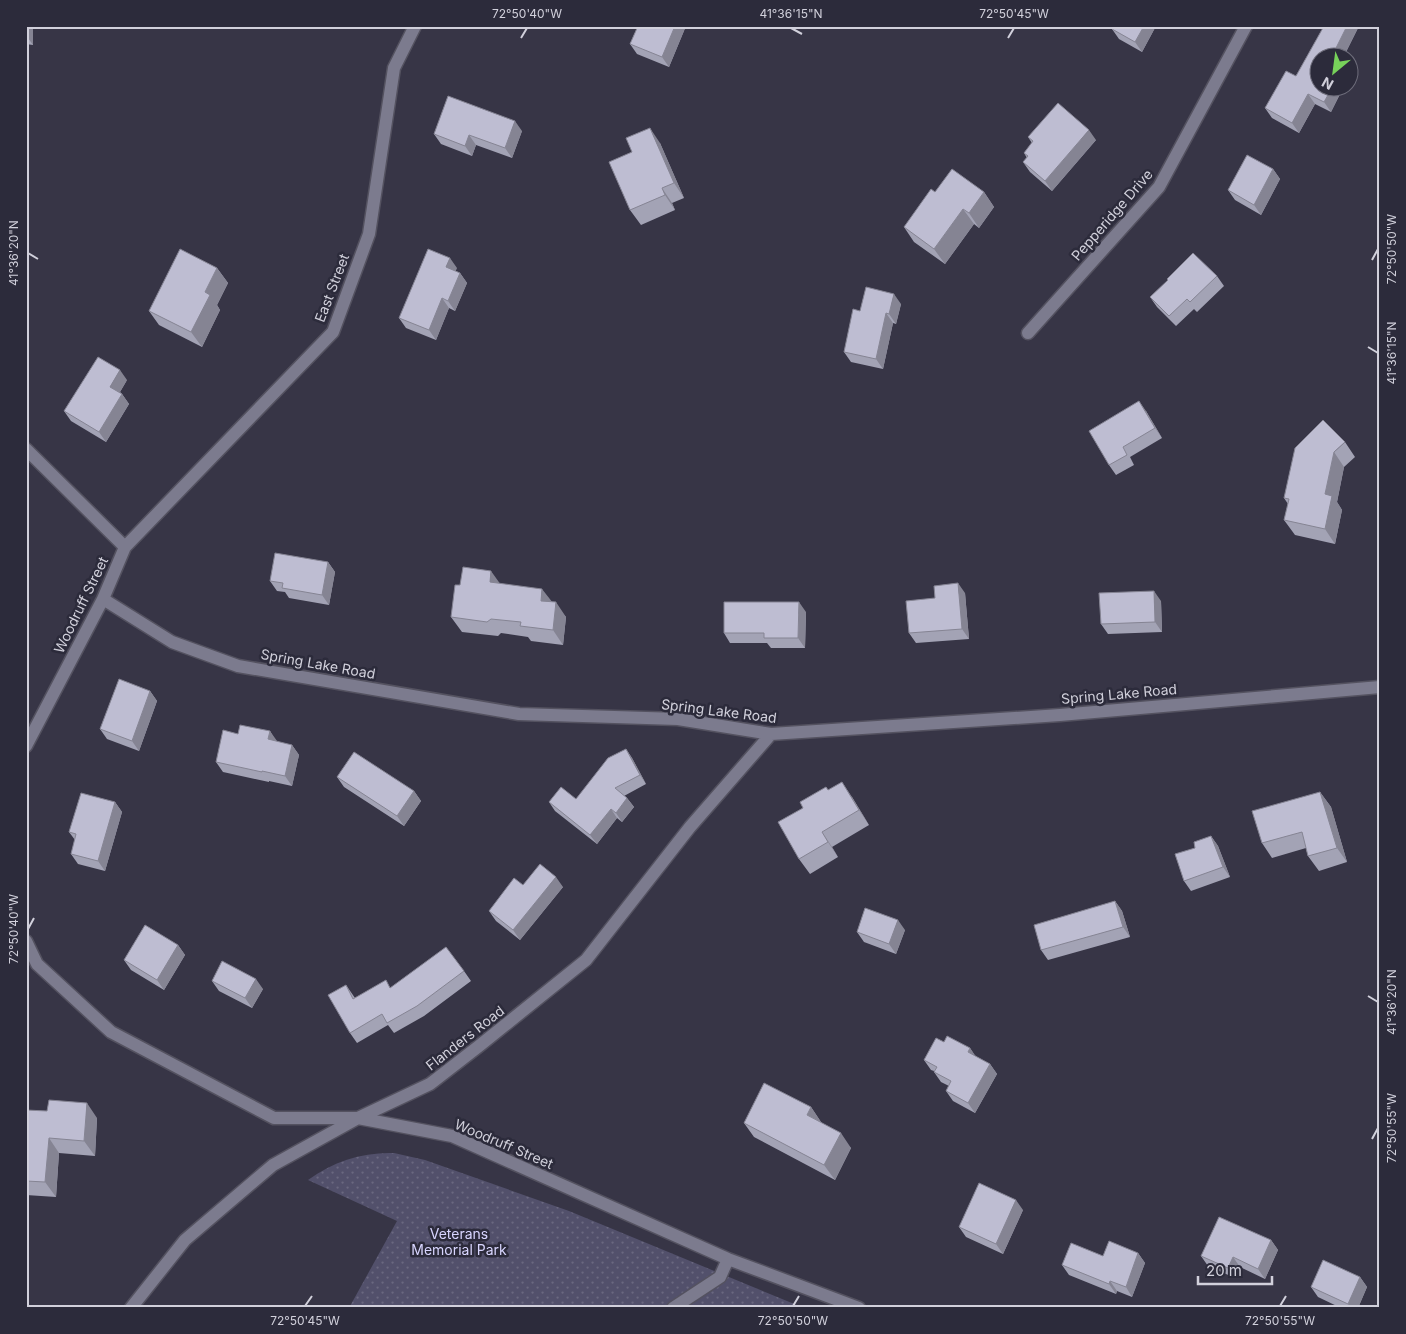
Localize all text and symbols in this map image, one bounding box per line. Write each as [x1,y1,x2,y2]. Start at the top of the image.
text: 72°50'40"W [492,6,562,21]
text: 41°36'15"N [759,6,823,21]
text: 72°50'45"W [979,6,1049,21]
north arrow [1308,48,1358,98]
text: N [1319,74,1336,94]
street label: Pepperidge Drive [1067,166,1156,264]
text: 72°50'50"W [1384,214,1399,284]
text: 41°36'20"N [6,220,21,286]
street label: East Street [311,251,352,324]
text: 41°36'15"N [1384,321,1399,385]
street label: Woodruff Street [50,553,111,656]
street label: Spring Lake Road [259,645,377,682]
street label: Spring Lake Road [1060,680,1178,707]
street label: Spring Lake Road [660,695,778,726]
text: 72°50'40"W [6,894,21,964]
text: 41°36'20"N [1384,969,1399,1035]
street label: Flanders Road [422,1002,507,1074]
text: 72°50'55"W [1384,1093,1399,1163]
street label: Woodruff Street [452,1115,556,1172]
park label: Veterans Memorial Park [411,1225,507,1258]
scale bar [1198,1254,1272,1286]
text: 20 m [1206,1261,1242,1280]
text: 72°50'45"W [270,1313,340,1328]
text: 72°50'50"W [758,1313,828,1328]
text: 72°50'55"W [1245,1313,1315,1328]

